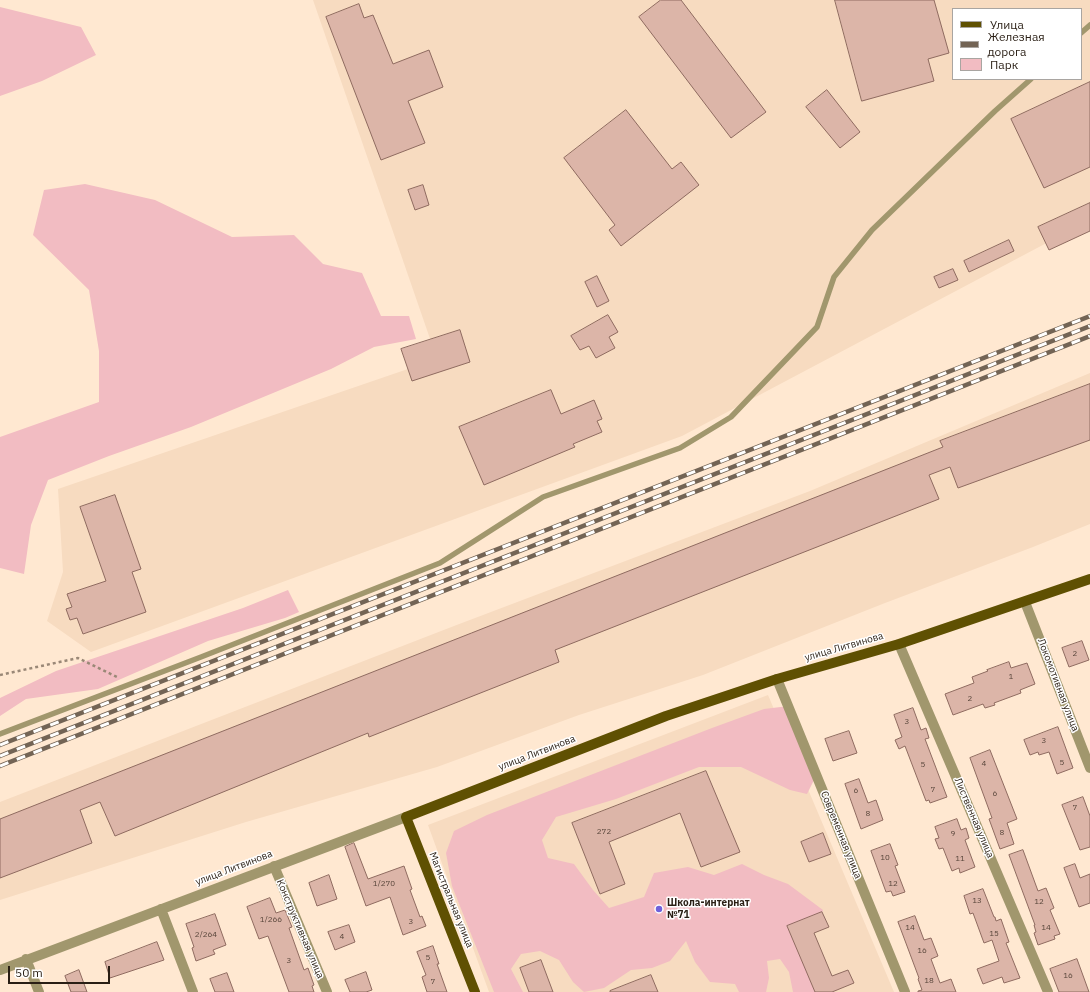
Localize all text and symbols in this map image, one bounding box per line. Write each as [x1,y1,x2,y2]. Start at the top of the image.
legend [952,8,1082,80]
text: Улица [990,17,1024,32]
text: Железная дорога [987,29,1045,59]
text: Парк [990,57,1018,72]
street label: улица Литвинова [803,630,885,664]
street label: Локомотивная улица [1035,637,1081,733]
house number: 2 [1073,649,1077,659]
house number: 1 [1009,672,1013,682]
house number: 2 [968,694,972,704]
house number: 3 [905,717,909,727]
street label: улица Литвинова [497,733,577,773]
house number: 3 [1042,736,1046,746]
house number: 5 [1060,758,1064,768]
house number: 4 [982,759,986,769]
house number: 5 [921,760,925,770]
street label: Лиственная улица [952,776,996,860]
house number: 7 [931,785,935,795]
house number: 6 [854,786,858,796]
street label: Современная улица [818,789,864,881]
house number: 6 [993,789,997,799]
house number: 7 [1073,803,1077,813]
house number: 8 [866,809,870,819]
house number: 272 [597,827,611,837]
house number: 8 [1000,828,1004,838]
house number: 9 [951,829,955,839]
street label: улица Литвинова [194,848,274,888]
street label: Магистральная улица [426,850,476,950]
house number: 10 [880,853,890,863]
house number: 11 [955,854,965,864]
street label: Конструктивная улица [274,878,326,980]
house number: 1/270 [373,879,395,889]
house number: 12 [888,879,898,889]
house number: 13 [972,896,982,906]
place label: Школа-интернат №71 [667,897,750,920]
house number: 12 [1034,897,1044,907]
marker: Школа-интернат №71 [654,904,664,914]
house number: 1/266 [260,915,282,925]
house number: 3 [409,917,413,927]
house number: 14 [905,923,915,933]
house number: 14 [1041,923,1051,933]
house number: 15 [989,929,999,939]
house number: 2/264 [195,930,217,940]
house number: 4 [340,932,344,942]
house number: 16 [917,946,927,956]
house number: 5 [426,953,430,963]
house number: 3 [287,956,291,966]
scale bar [10,958,112,984]
text: 50 m [15,965,43,980]
house number: 16 [1063,971,1073,981]
house number: 18 [924,976,934,986]
house number: 7 [431,977,435,987]

